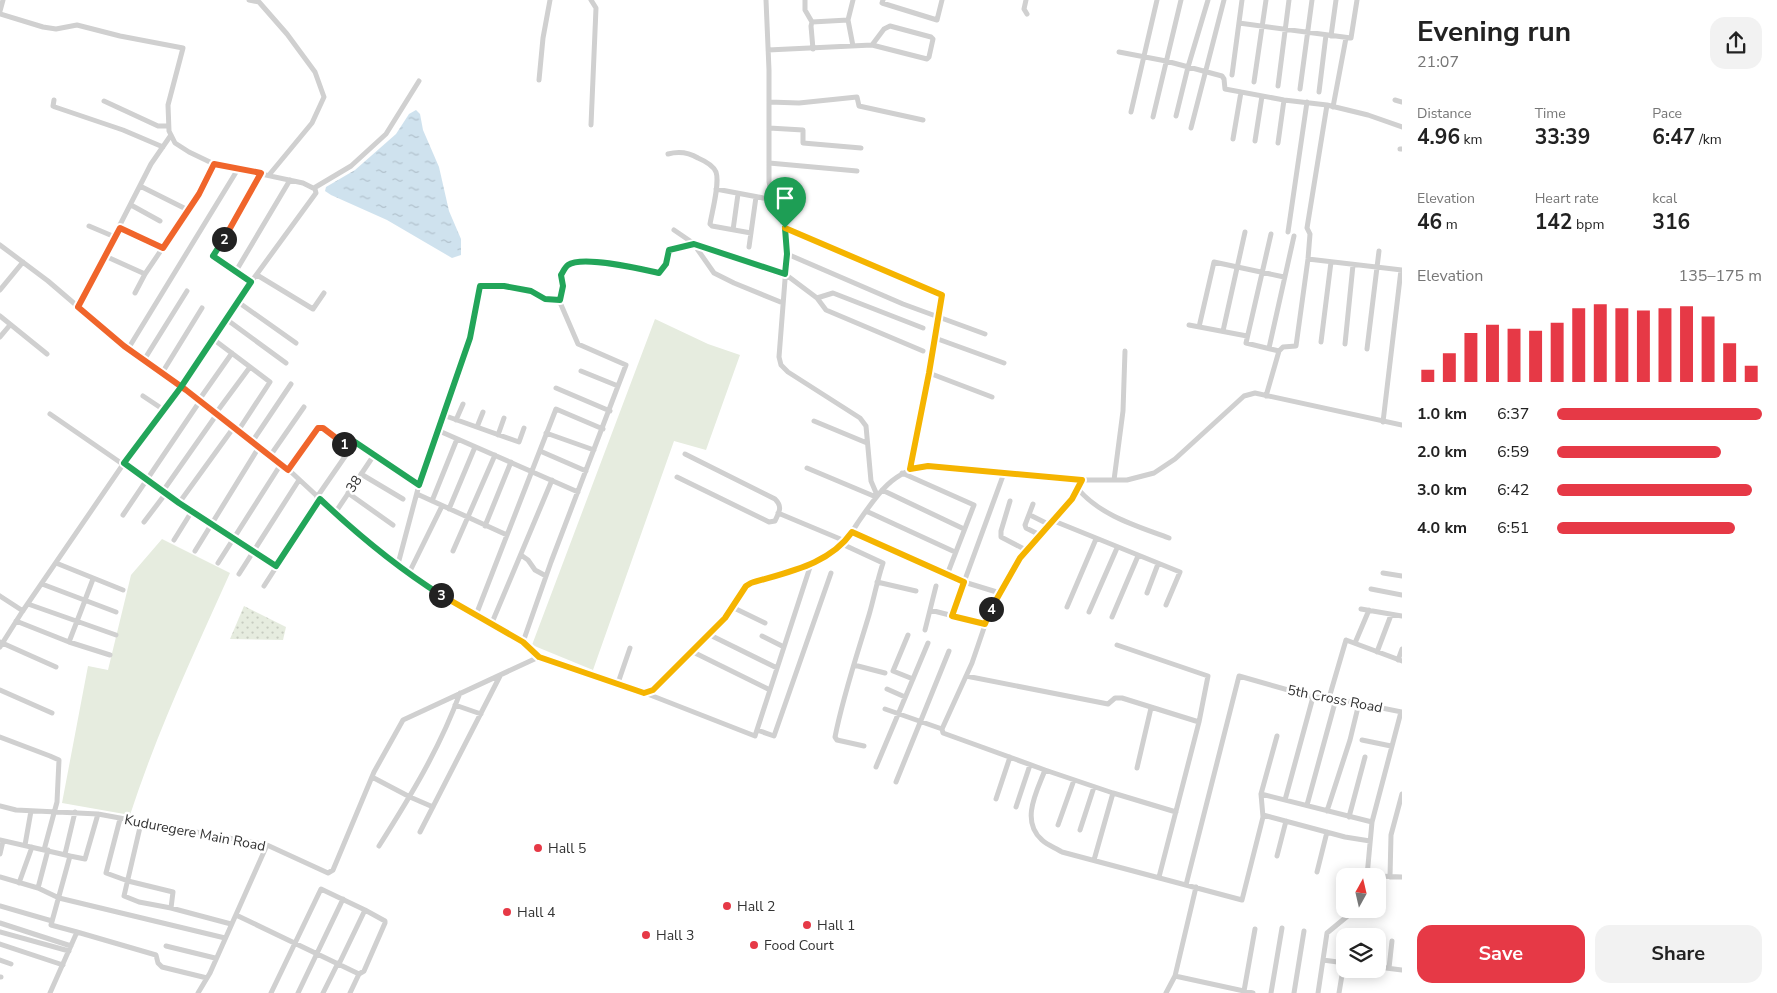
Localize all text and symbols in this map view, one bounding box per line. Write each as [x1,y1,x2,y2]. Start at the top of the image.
text: Evening run [1417,13,1571,51]
button: share [1710,17,1762,69]
text: 21:07 [1417,51,1459,73]
text: Distance [1417,104,1471,123]
text: Time [1535,104,1566,123]
text: Pace [1652,104,1682,123]
text: 4.96 [1417,123,1460,151]
text: 33:39 [1535,123,1590,151]
text: 6:47 [1652,123,1695,151]
text: km [1460,130,1483,149]
text: /km [1695,130,1722,149]
pin [764,177,806,228]
icon: arrive [771,184,799,212]
text: Elevation [1417,189,1475,208]
text: Heart rate [1535,189,1599,208]
text: kcal [1652,189,1677,208]
text: 46 [1417,208,1442,236]
text: 142 [1535,208,1572,236]
text: 316 [1652,208,1690,236]
text: m [1442,215,1458,234]
text: bpm [1572,215,1604,234]
pin: 2 [212,226,236,252]
text: 2 [220,230,229,249]
text: Elevation [1417,265,1483,287]
text: 135–175 m [1679,265,1762,287]
text: 1.0 km [1417,403,1467,425]
text: 6:37 [1497,403,1529,425]
pin: 1 [332,432,356,456]
text: 1 [340,435,349,454]
text: 2.0 km [1417,441,1467,463]
text: 6:59 [1497,441,1529,463]
street label: 38 [341,472,367,496]
text: 3.0 km [1417,479,1467,501]
text: 6:42 [1497,479,1529,501]
text: 4.0 km [1417,517,1467,539]
text: 6:51 [1497,517,1529,539]
pin: 3 [428,582,454,608]
text: 3 [437,586,446,605]
pin: 4 [978,596,1004,622]
text: 4 [987,600,996,619]
street label: 5th Cross Road [1286,680,1384,718]
street label: Kuduregere Main Road [123,810,267,856]
place label: Hall 5 [548,839,586,858]
marker: Hall 5 [532,842,544,854]
north arrow [1336,868,1386,918]
map controls [1336,868,1386,978]
place label: Hall 2 [737,897,775,916]
marker: Hall 2 [721,900,733,912]
place label: Hall 4 [517,903,555,922]
marker: Hall 4 [501,906,513,918]
place label: Hall 1 [817,916,855,935]
marker: Hall 1 [801,919,813,931]
button: Save [1417,925,1585,983]
button: Share [1595,925,1762,983]
place label: Hall 3 [656,926,694,945]
button: layers [1336,928,1386,978]
marker: Hall 3 [640,929,652,941]
place label: Food Court [764,936,834,955]
marker: Food Court [748,939,760,951]

